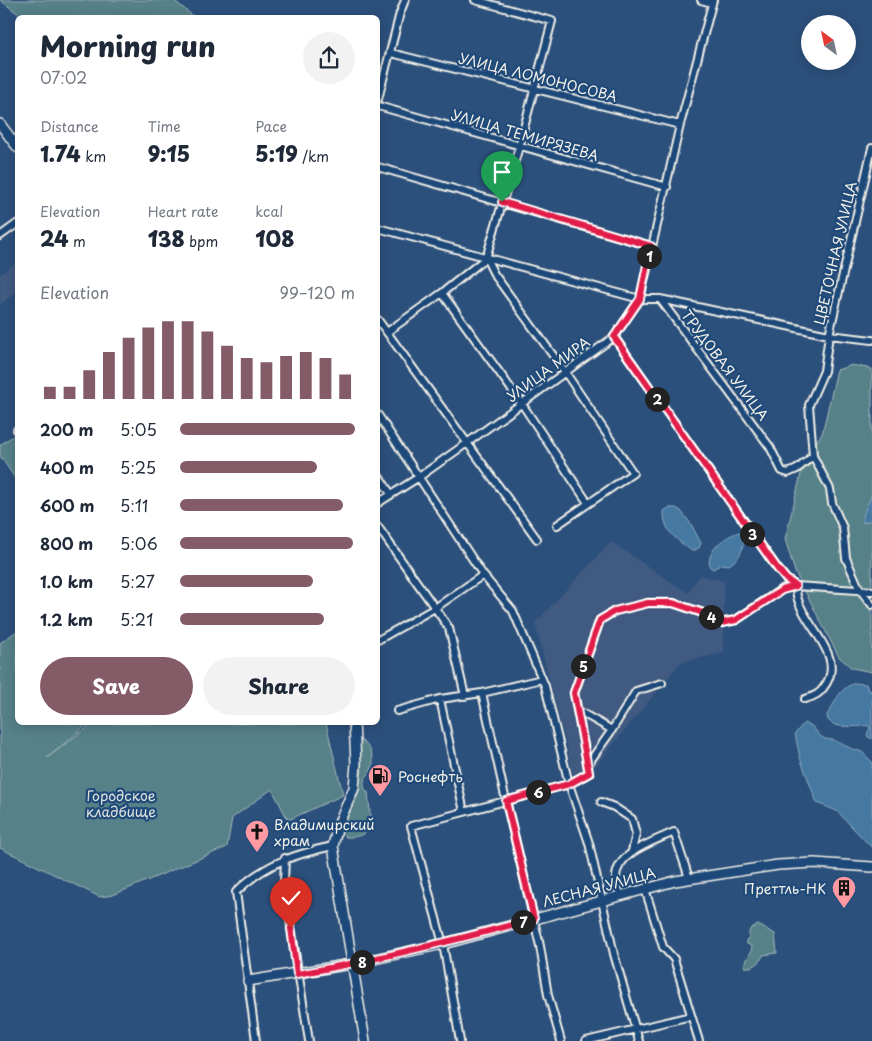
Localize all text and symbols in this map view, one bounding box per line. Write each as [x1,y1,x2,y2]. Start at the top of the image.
north arrow [801,15,856,70]
map controls [801,15,856,70]
text: Morning run [40,24,216,67]
button: share [303,32,355,84]
street label: УЛИЦА ЛОМОНОСОВА [457,47,619,107]
text: 07:02 [40,65,87,89]
street label: УЛИЦА ТЕМИРЯЗЕВА [449,104,601,166]
text: Distance [40,116,99,137]
text: Time [148,116,181,137]
text: Pace [255,116,287,137]
text: 1.74 [40,137,81,169]
text: 9:15 [148,137,190,169]
text: 5:19 [255,137,298,169]
text: km [81,146,106,167]
text: /km [298,146,329,167]
pin [481,151,523,202]
icon: arrive [488,158,516,186]
street label: ЦВЕТОЧНАЯ УЛИЦА [808,179,862,327]
text: Elevation [40,201,100,222]
text: Heart rate [148,201,218,222]
text: kcal [255,201,283,222]
text: 24 [40,222,68,254]
text: 138 [148,222,185,254]
text: 108 [255,222,294,254]
text: m [68,231,86,252]
text: bpm [185,231,218,252]
pin: 1 [636,244,662,268]
text: 1 [646,246,653,267]
text: Elevation [40,280,109,304]
text: 99–120 m [280,280,355,304]
street label: ТРУДОВАЯ УЛИЦА [676,305,774,425]
street label: УЛИЦА МИРА [502,331,594,406]
pin: 2 [644,386,670,412]
text: 2 [653,389,662,410]
text: 200 m [40,417,94,441]
text: 5:05 [120,417,157,441]
text: 400 m [40,455,94,479]
text: 5:25 [120,455,156,479]
text: 600 m [40,493,94,517]
text: 5:11 [120,493,148,517]
pin: 3 [740,522,764,546]
text: 3 [748,524,757,545]
text: 800 m [40,531,93,555]
text: 5:06 [120,531,158,555]
text: 1.0 km [40,569,93,593]
text: 5:27 [120,569,155,593]
pin: 4 [698,604,724,630]
text: 1.2 km [40,607,93,631]
text: 5:21 [120,607,153,631]
text: 4 [707,607,716,628]
pin: 5 [570,654,596,678]
text: 5 [579,656,588,677]
button: Save [40,657,193,715]
button: Share [203,657,355,715]
fuel station icon: Роснефть [367,763,393,797]
place label: Роснефть [398,766,463,787]
pin: 6 [526,780,550,804]
text: 6 [534,782,543,803]
park label: Городское кладбище [86,785,156,822]
place label: Владимирский храм [274,814,375,851]
church icon: Владимирский храм [244,819,270,853]
street label: ЛЕСНАЯ УЛИЦА [540,862,658,912]
building icon: Преттль-НК [831,875,857,909]
pin [270,877,312,928]
place label: Преттль-НК [744,878,826,899]
icon: check [277,884,305,912]
pin: 7 [510,910,536,934]
text: 7 [519,912,528,933]
pin: 8 [350,950,374,974]
text: 8 [358,952,367,973]

